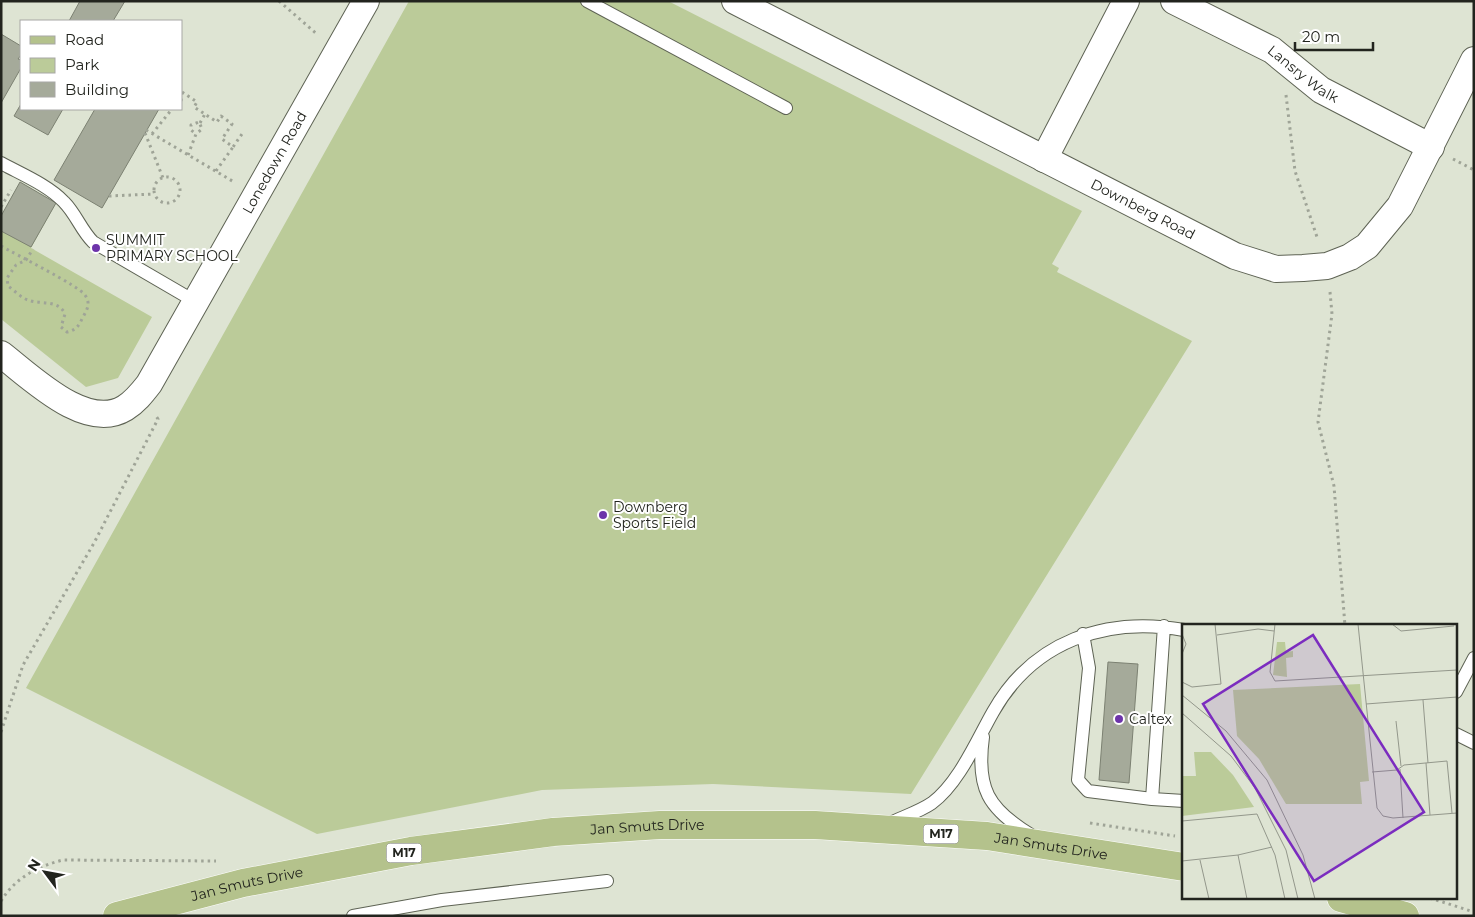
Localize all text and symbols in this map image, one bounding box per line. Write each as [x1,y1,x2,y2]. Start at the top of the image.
legend [20,20,182,110]
scale bar [1295,20,1372,52]
text: 20 m [1302,27,1340,46]
text: Road [65,30,104,49]
street label: Lansry Walk [1264,41,1342,107]
text: Park [65,55,99,74]
text: Building [65,80,129,99]
street label: Lonedown Road [238,108,311,217]
street label: Downberg Road [1088,175,1198,243]
place label: SUMMIT PRIMARY SCHOOL [106,231,239,265]
marker: SUMMIT PRIMARY SCHOOL [90,242,102,254]
place label: Downberg Sports Field [613,498,696,532]
marker: Downberg Sports Field [597,509,609,521]
inset map [1182,624,1458,900]
place label: Caltex [1129,710,1172,728]
marker: Caltex [1113,713,1125,725]
street label: Jan Smuts Drive [589,816,704,839]
road number: M17 [924,824,958,844]
street label: Jan Smuts Drive [992,828,1109,864]
road number: M17 [386,844,422,862]
north arrow [20,847,70,897]
text: N [23,856,45,875]
street label: Jan Smuts Drive [188,863,304,905]

